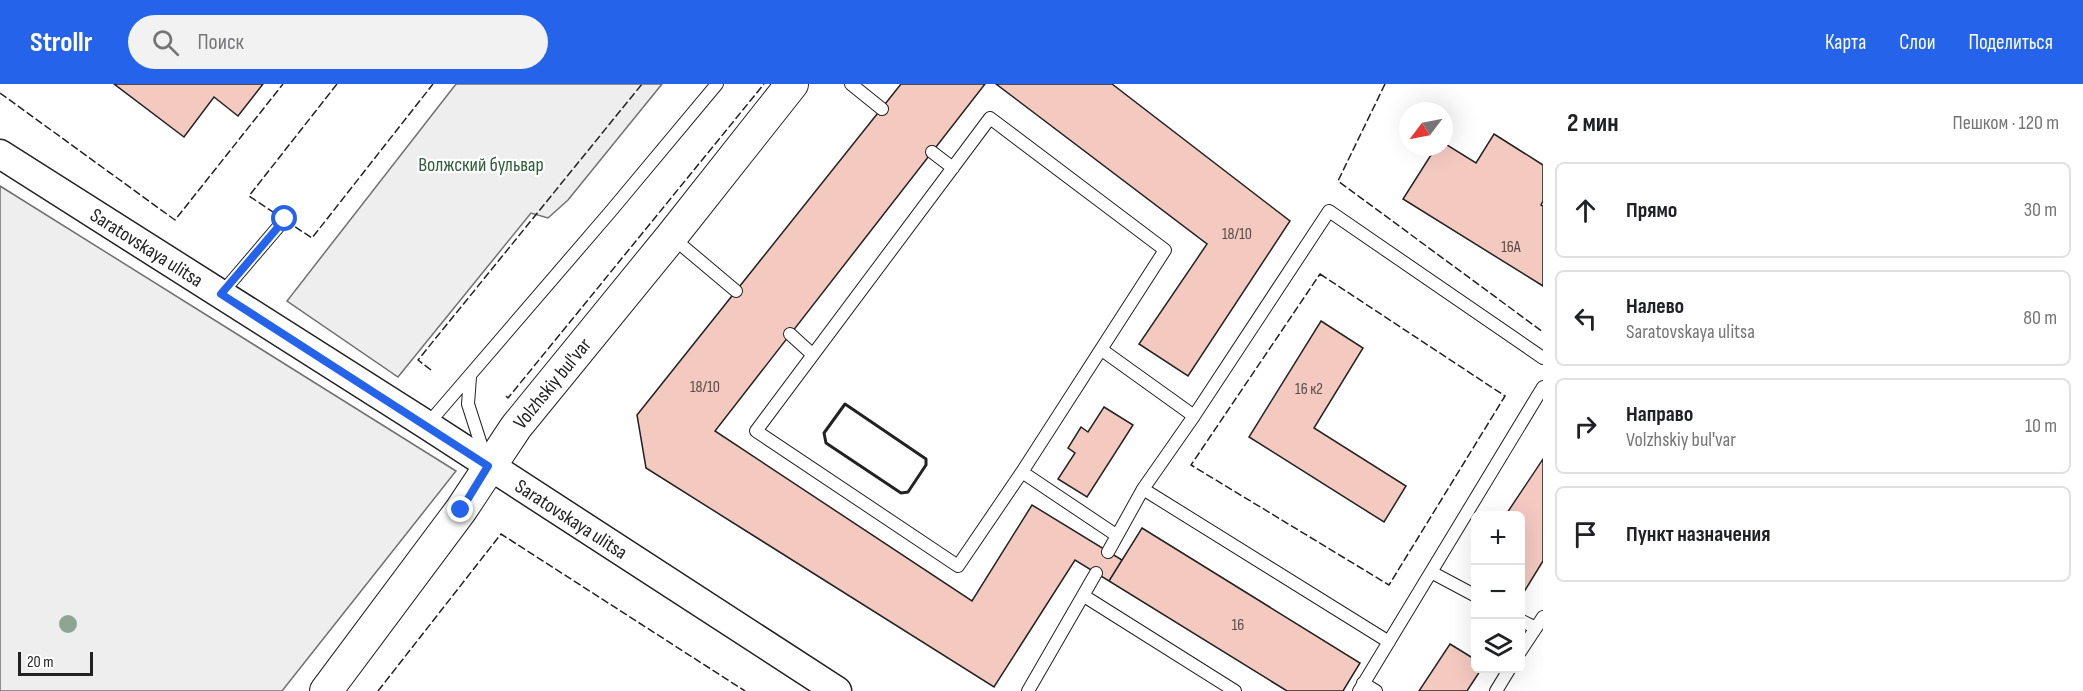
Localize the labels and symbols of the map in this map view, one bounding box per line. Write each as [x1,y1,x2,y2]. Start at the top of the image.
north arrow [1399,102,1453,156]
park label: Волжский бульвар [418,153,544,177]
street label: Saratovskaya ulitsa [85,203,207,293]
route start [271,205,297,231]
house number: 18/10 [1222,225,1252,244]
house number: 16А [1501,238,1521,257]
street label: Volzhskiy bul'var [508,333,597,434]
house number: 18/10 [690,378,720,397]
house number: 16 к2 [1295,380,1323,399]
street label: Saratovskaya ulitsa [510,474,632,565]
route end [447,496,473,522]
house number: 16 [1232,616,1244,635]
scale bar [18,649,93,676]

